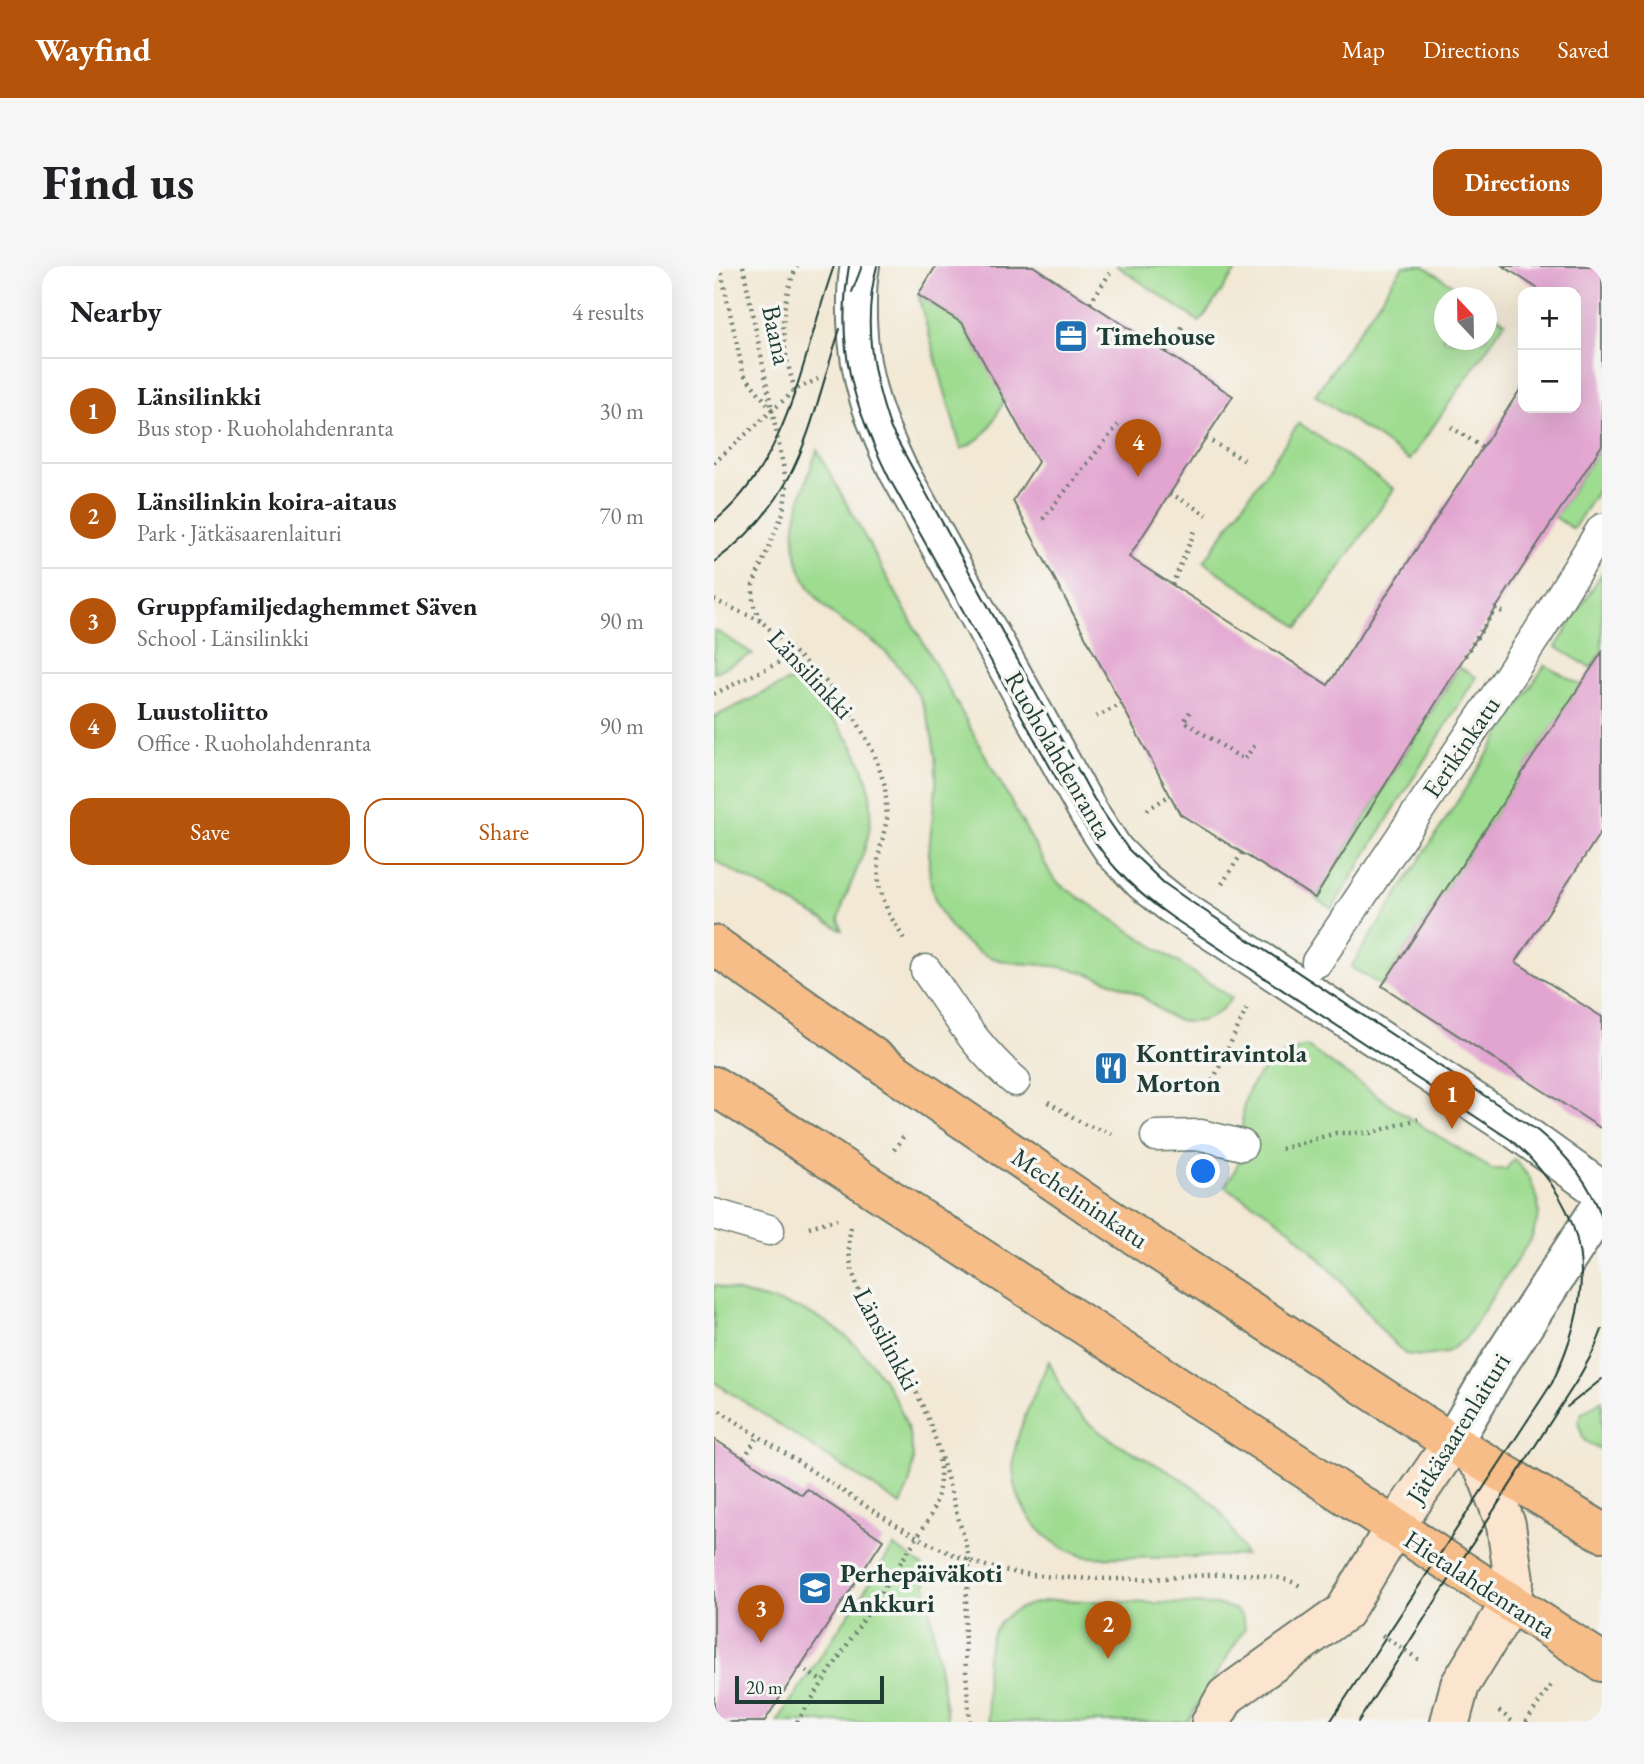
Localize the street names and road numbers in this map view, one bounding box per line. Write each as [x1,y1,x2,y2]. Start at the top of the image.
street label: Baana [754,302,800,369]
street label: Länsilinkki [761,622,861,726]
street label: Ruoholahdenranta [997,665,1121,846]
street label: Eerikinkatu [1414,689,1508,805]
street label: Mechelininkatu [1005,1140,1155,1256]
street label: Länsilinkki [846,1282,928,1396]
street label: Jätkäsaarenlaituri [1397,1346,1518,1511]
street label: Hietalahdenranta [1398,1522,1563,1646]

